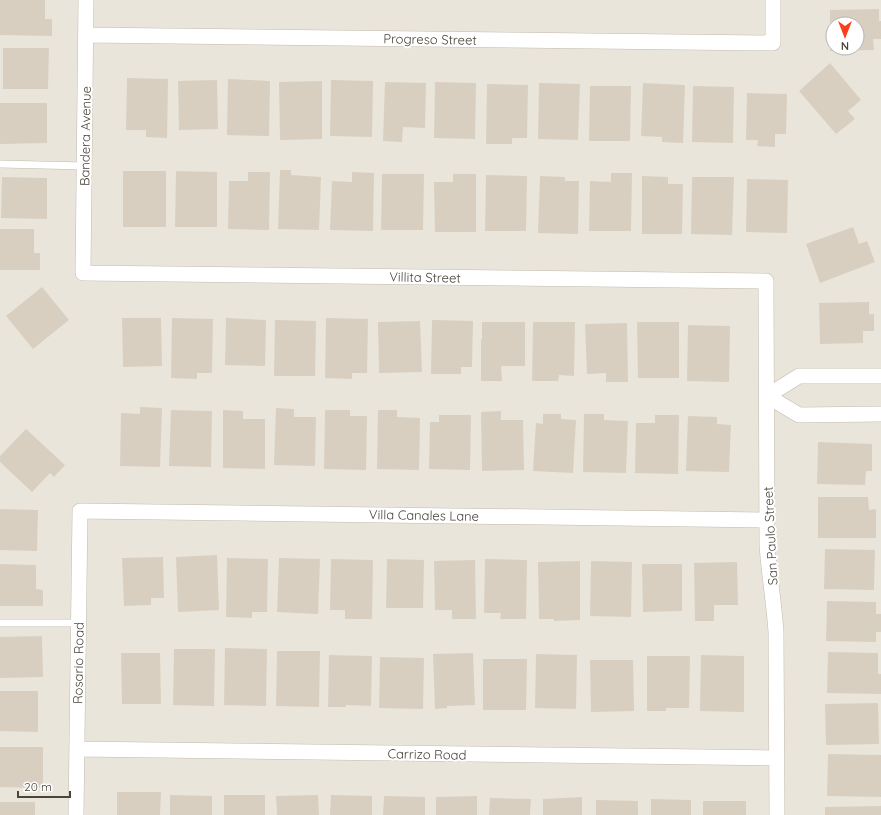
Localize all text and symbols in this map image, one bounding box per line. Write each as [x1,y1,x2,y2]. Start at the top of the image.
north arrow [825,16,865,56]
street label: Progreso Street [383,30,477,48]
text: N [841,39,849,53]
street label: Bandera Avenue [76,86,94,186]
street label: Villita Street [389,268,461,286]
street label: San Paulo Street [759,486,781,586]
street label: Villa Canales Lane [369,506,479,524]
street label: Rosario Road [69,622,87,704]
street label: Carrizo Road [387,745,467,763]
scale bar [18,773,70,799]
text: 20 m [24,779,52,794]

